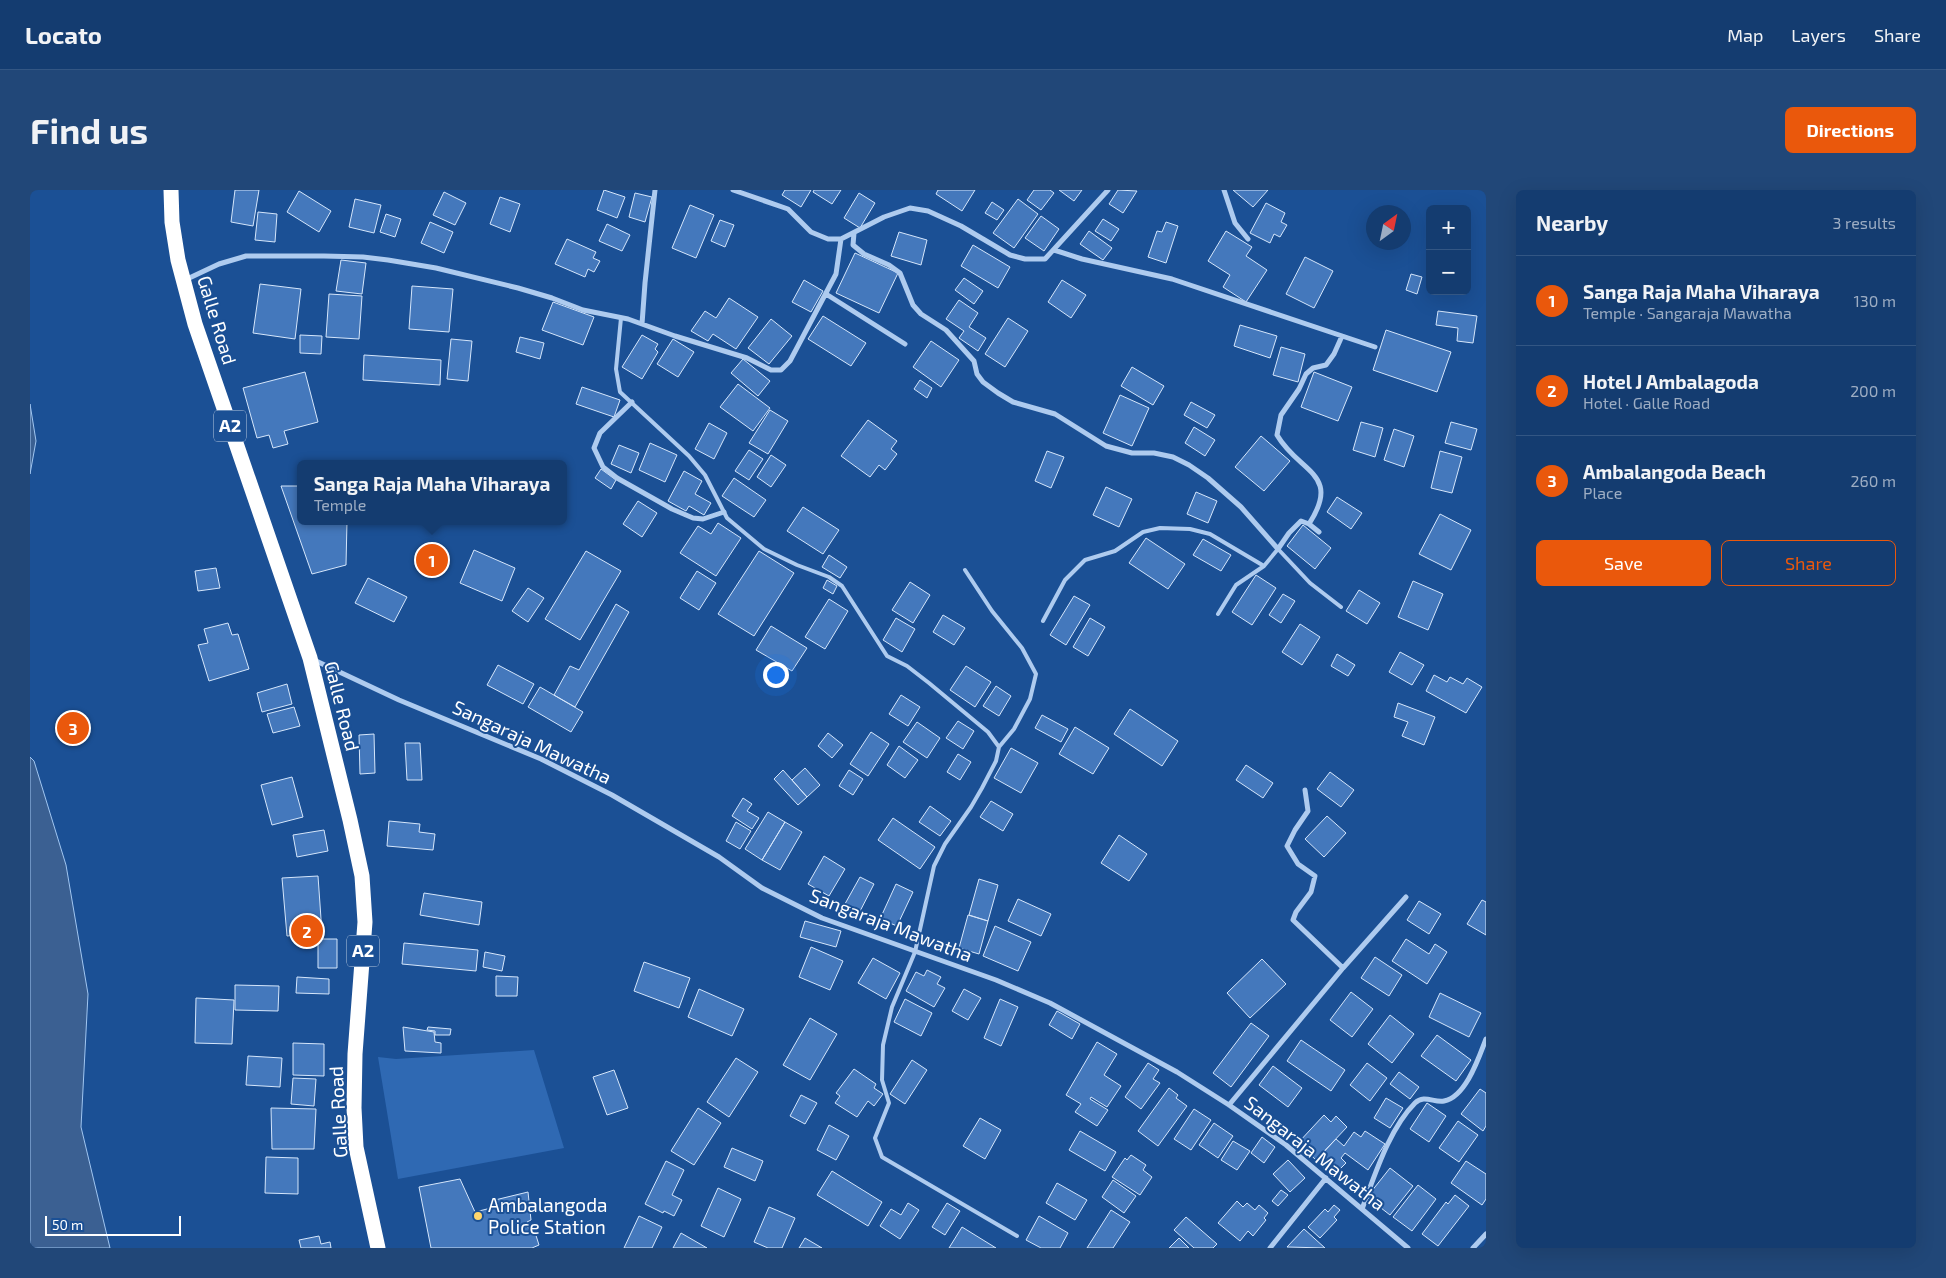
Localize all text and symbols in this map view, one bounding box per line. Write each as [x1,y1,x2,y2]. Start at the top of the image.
text: Locato [25,20,102,49]
text: Map [1727,24,1763,46]
text: Layers [1791,24,1846,46]
text: Share [1874,24,1921,46]
button: Directions [1785,107,1916,153]
text: Find us [30,109,148,151]
north arrow [1366,205,1411,250]
map controls [1426,205,1471,295]
button: + [1426,205,1471,250]
text: Nearby [1536,210,1608,235]
text: 3 results [1833,213,1896,232]
button: − [1426,250,1471,295]
street label: Galle Road [193,273,242,367]
text: Sanga Raja Maha Viharaya [1583,280,1820,303]
text: 1 [1549,291,1555,310]
text: 130 m [1854,291,1896,310]
text: Temple · Sangaraja Mawatha [1583,303,1792,322]
text: Hotel J Ambalagoda [1583,370,1759,393]
text: 2 [1547,381,1557,400]
text: 200 m [1850,381,1896,400]
text: Hotel · Galle Road [1583,393,1710,412]
road number: A2 [214,410,246,442]
popup [297,460,567,525]
text: Ambalangoda Beach [1583,460,1766,483]
text: 3 [1547,471,1557,490]
text: 260 m [1851,471,1896,490]
text: Sanga Raja Maha Viharaya [314,472,550,495]
text: Place [1583,483,1622,502]
text: Temple [314,495,366,514]
button: Save [1536,540,1711,586]
button: Share [1721,540,1896,586]
pin: 1 [416,541,448,579]
street label: Galle Road [320,659,365,753]
your location [763,662,789,688]
street label: Sangaraja Mawatha [449,695,615,788]
pin: 3 [57,709,89,747]
street label: Sangaraja Mawatha [807,883,976,966]
pin: 2 [291,912,323,950]
road number: A2 [347,936,379,966]
street label: Galle Road [324,1066,351,1158]
street label: Sangaraja Mawatha [1240,1090,1390,1215]
place label: Ambalangoda Police Station [488,1193,607,1238]
marker: Ambalangoda Police Station [472,1210,484,1222]
scale bar [45,1213,181,1236]
text: 50 m [52,1216,83,1233]

